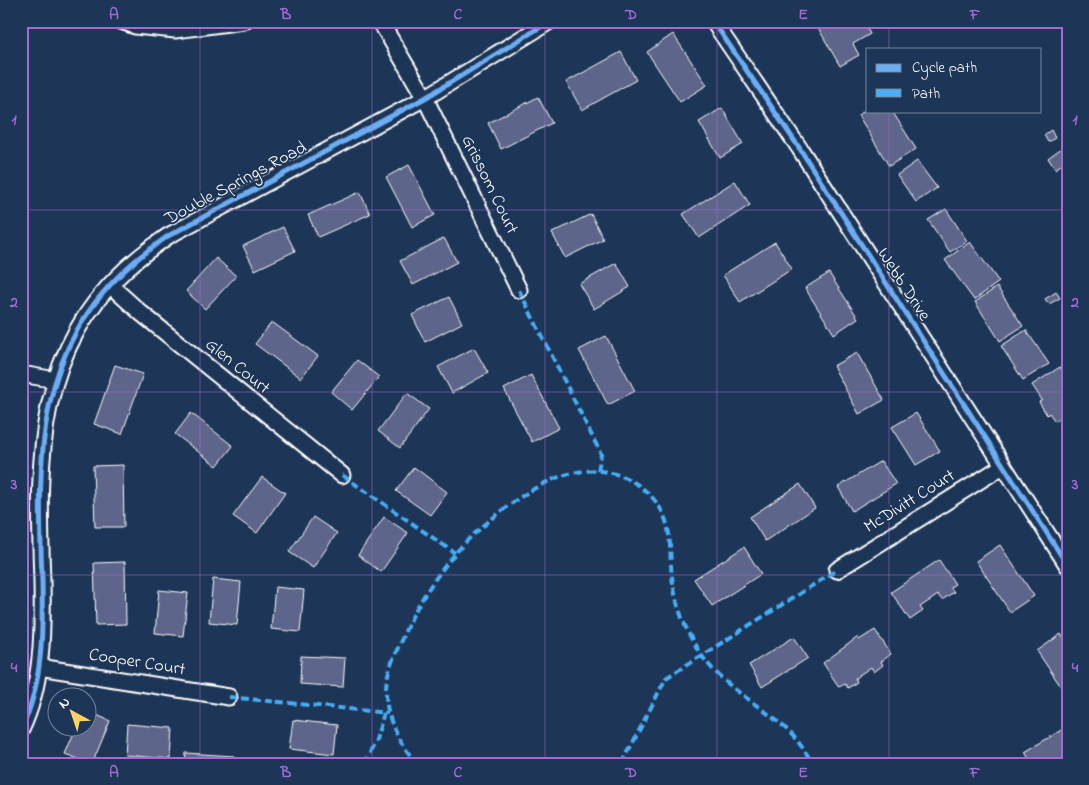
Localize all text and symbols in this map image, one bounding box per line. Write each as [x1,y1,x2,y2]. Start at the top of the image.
text: A [109,3,119,27]
text: B [280,3,292,27]
text: C [454,3,463,27]
text: D [624,3,637,27]
text: E [798,3,808,27]
text: F [969,3,981,27]
legend [866,48,1042,112]
text: Cycle path [912,57,977,80]
text: Path [912,83,940,105]
text: 1 [11,108,17,132]
text: 1 [1072,108,1078,132]
street label: Grissom Court [454,131,524,239]
street label: Double Springs Road [160,136,312,234]
street label: Webb Drive [870,243,937,327]
text: 2 [9,291,18,315]
text: 2 [1070,291,1079,315]
street label: Glen Court [199,333,275,401]
street label: McDivitt Court [859,464,961,540]
text: 3 [10,473,18,497]
text: 3 [1071,473,1079,497]
street label: Cooper Court [87,643,187,683]
text: 4 [10,656,18,680]
text: 4 [1071,656,1079,680]
north arrow [48,688,98,738]
text: N [54,692,75,714]
text: A [109,761,119,785]
text: B [280,761,292,785]
text: C [454,761,463,785]
text: D [624,761,637,785]
text: E [798,761,808,785]
text: F [969,761,981,785]

